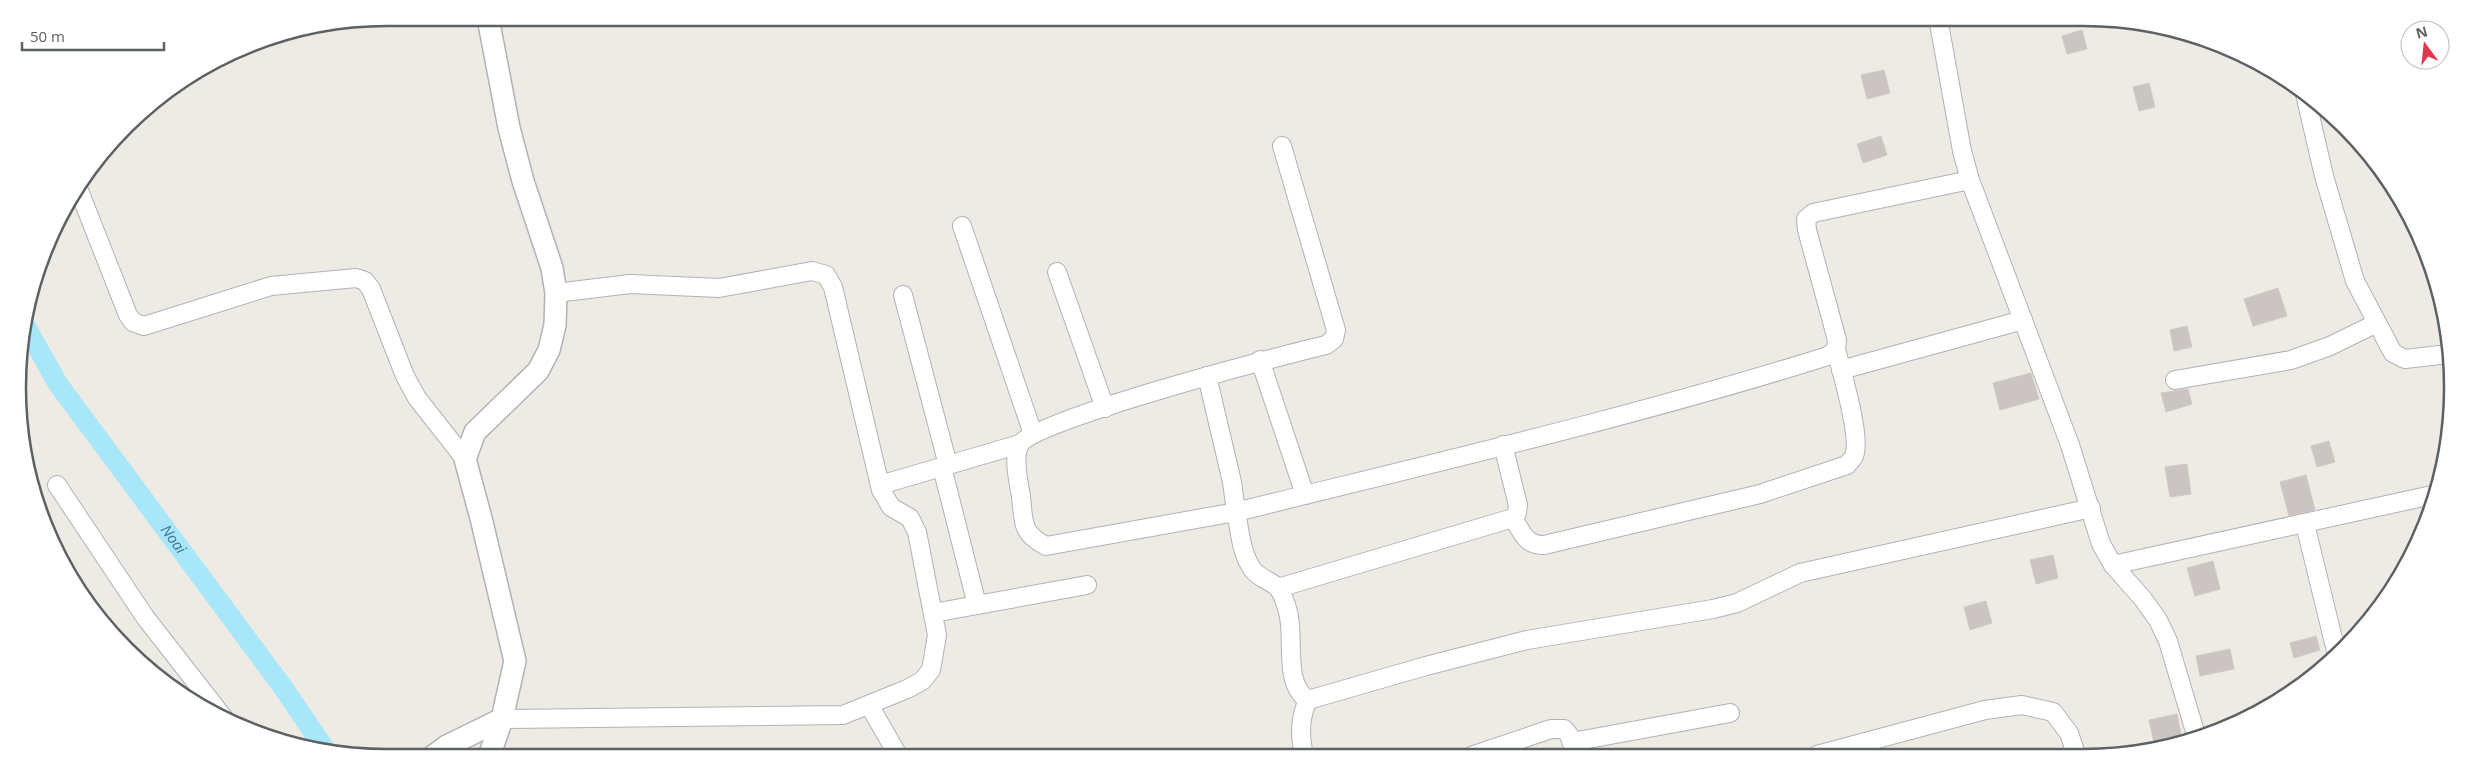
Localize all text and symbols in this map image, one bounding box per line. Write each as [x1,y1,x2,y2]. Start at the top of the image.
scale bar [22,20,165,52]
north arrow [2400,20,2450,70]
text: N [2414,21,2429,43]
text: 50 m [30,26,65,46]
water label: Noai [157,520,191,557]

